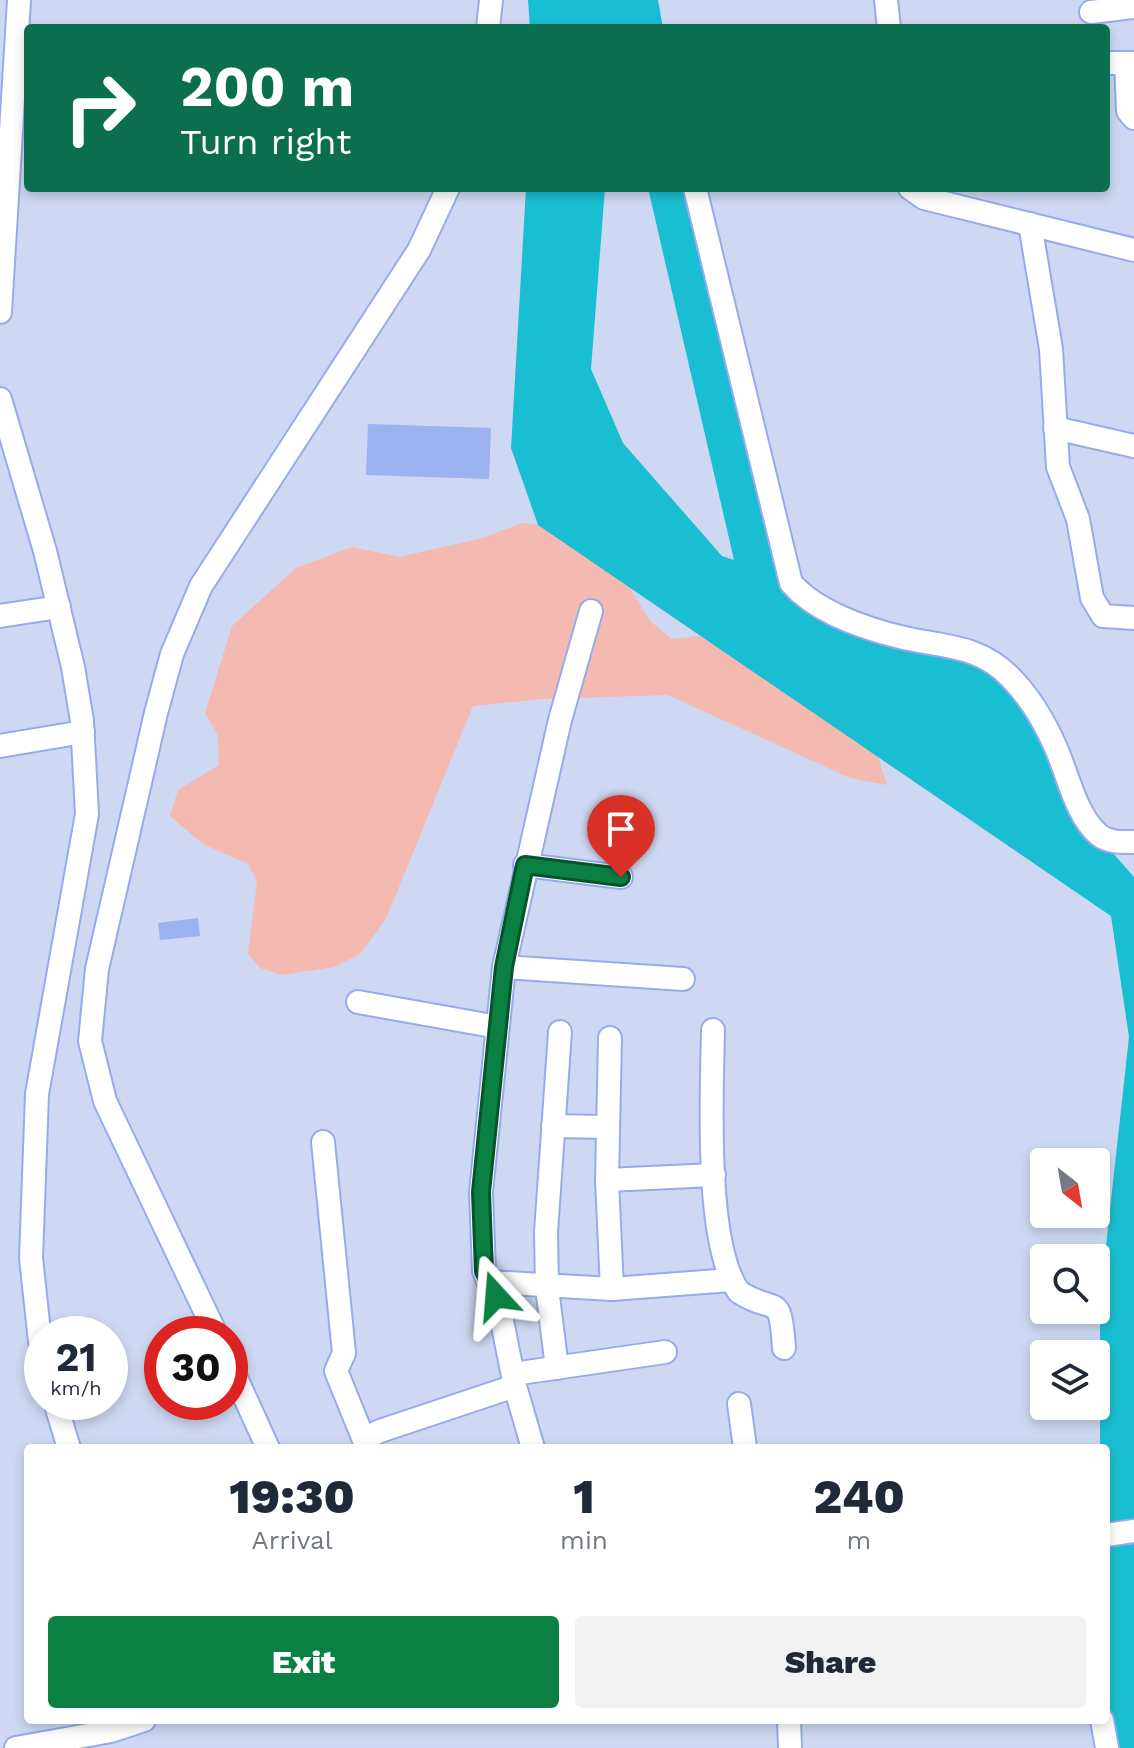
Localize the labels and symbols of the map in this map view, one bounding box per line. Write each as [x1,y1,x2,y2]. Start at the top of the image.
pin [587,795,655,877]
north arrow [1030,1148,1110,1228]
position arrow [454,1254,538,1338]
speed limit sign: 30 [144,1316,248,1420]

